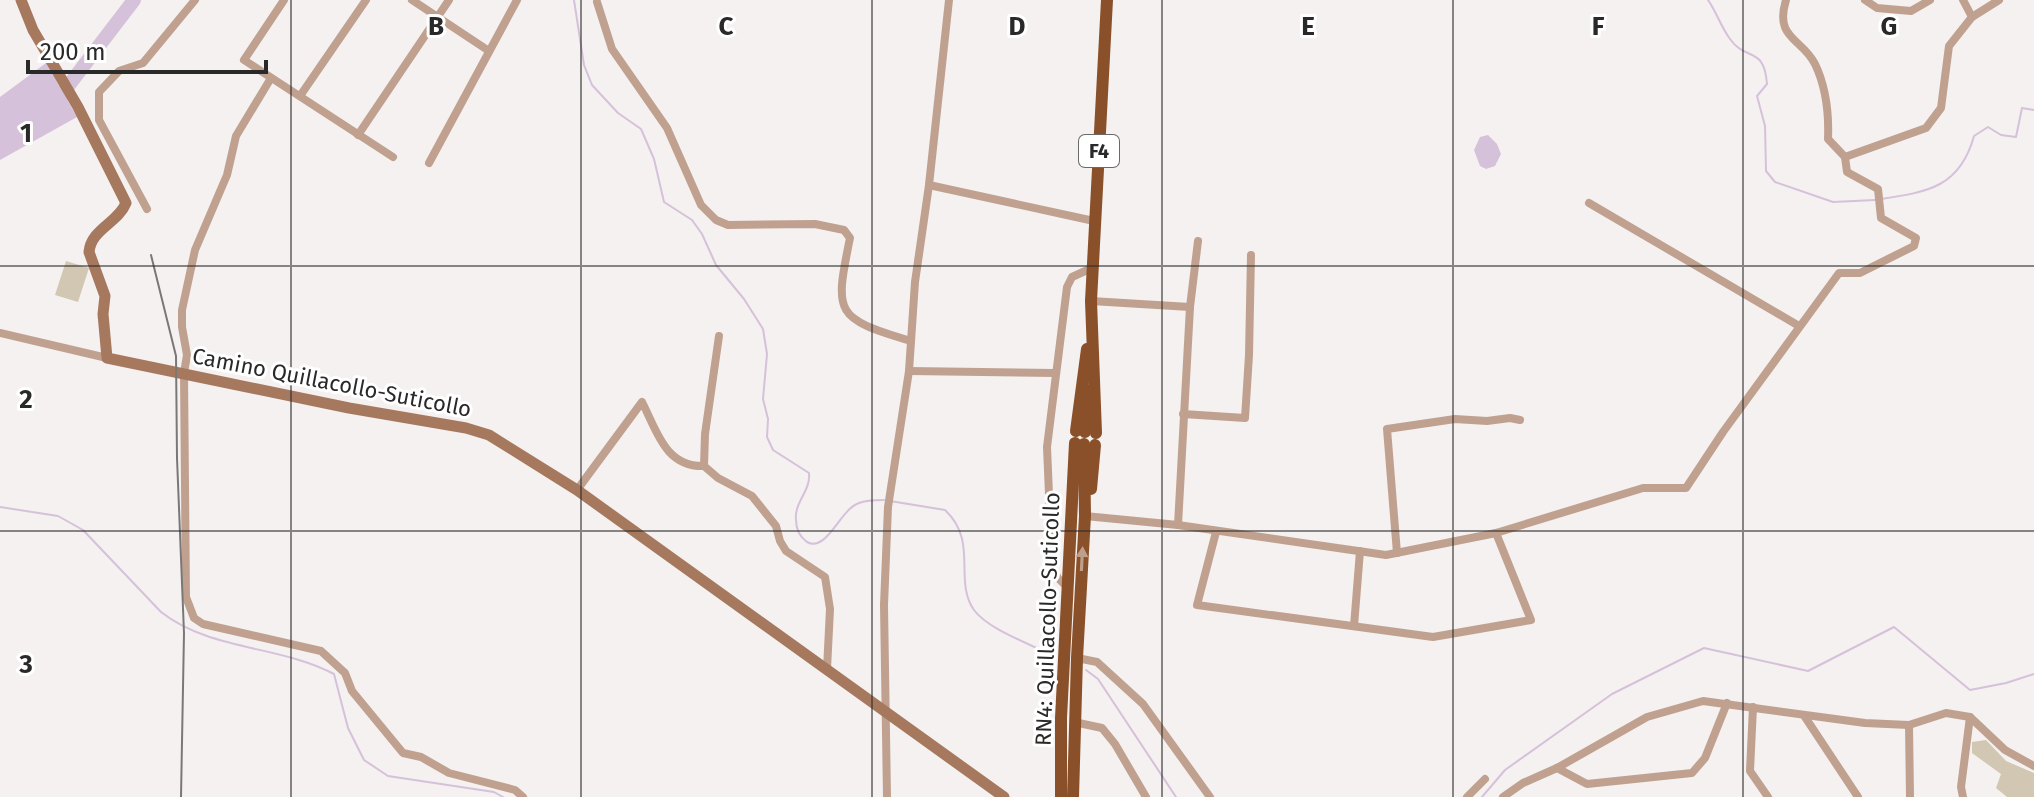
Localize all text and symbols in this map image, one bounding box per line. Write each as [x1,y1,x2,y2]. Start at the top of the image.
text: B [428,11,444,42]
text: C [719,11,734,42]
text: D [1009,11,1026,42]
text: E [1301,11,1315,42]
text: F [1592,11,1605,42]
text: G [1881,11,1897,42]
scale bar [28,24,266,74]
text: 200 m [40,38,106,66]
text: 1 [20,118,32,149]
road number: F4 [1079,135,1119,167]
street label: Camino Quillacollo-Suticollo [190,342,474,423]
text: 2 [19,384,33,415]
street label: RN4: Quillacollo-Suticollo [1030,492,1065,746]
one-way arrow [1076,546,1089,571]
text: 3 [18,649,33,680]

